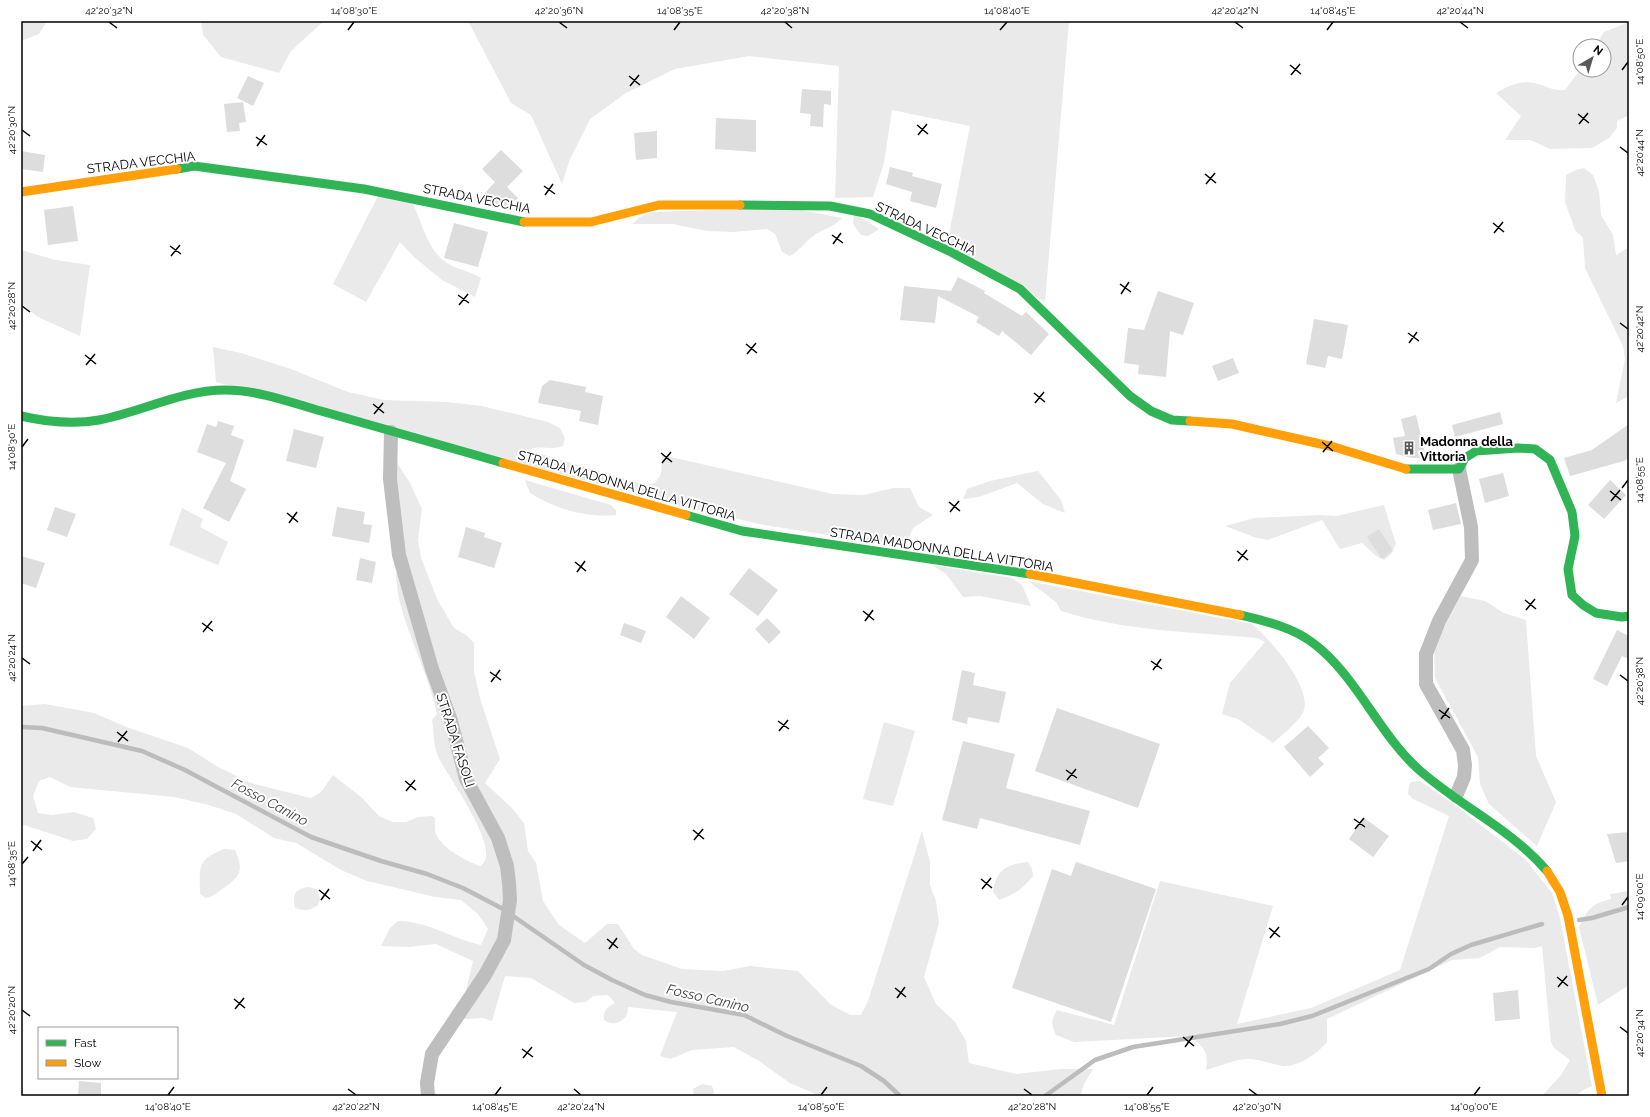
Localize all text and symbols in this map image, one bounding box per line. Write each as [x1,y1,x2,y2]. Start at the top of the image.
text: 42°20'32"N [85,5,133,16]
text: 14°08'30"E [331,5,377,16]
text: 42°20'36"N [535,5,583,16]
text: 14°08'35"E [657,5,703,16]
text: 42°20'38"N [761,5,809,16]
text: 14°08'40"E [984,5,1030,16]
text: 42°20'42"N [1212,5,1259,16]
text: 14°08'45"E [1310,5,1356,16]
text: 42°20'44"N [1436,5,1484,16]
north arrow [1572,38,1612,78]
text: 14°08'50"E [1634,39,1645,85]
text: N [1591,43,1605,58]
text: 42°20'30"N [6,106,17,154]
text: 42°20'44"N [1634,129,1645,177]
street label: STRADA VECCHIA [86,148,196,177]
street label: STRADA VECCHIA [422,181,532,216]
street label: STRADA VECCHIA [873,199,979,258]
text: 42°20'28"N [6,282,17,330]
text: 42°20'42"N [1634,306,1645,353]
text: 14°08'30"E [6,424,17,470]
place label: Madonna della Vittoria [1420,434,1514,464]
building icon: Madonna della Vittoria [1401,440,1417,456]
street label: STRADA MADONNA DELLA VITTORIA [516,447,738,524]
text: 14°08'55"E [1634,457,1645,503]
street label: STRADA MADONNA DELLA VITTORIA [829,524,1055,575]
text: 42°20'24"N [6,634,17,682]
text: 42°20'38"N [1634,657,1645,705]
street label: STRADA FASOLI [433,691,478,789]
water label: Fosso Canino [229,775,311,829]
text: 14°08'35"E [6,841,17,887]
text: 14°09'00"E [1634,873,1645,921]
water label: Fosso Canino [665,981,751,1015]
text: 42°20'20"N [6,986,17,1034]
text: 42°20'34"N [1634,1009,1645,1057]
legend [38,1027,178,1079]
text: Fast [74,1036,97,1050]
text: Slow [74,1056,101,1070]
text: 14°08'40"E [145,1101,191,1112]
text: 42°20'22"N [332,1101,380,1112]
text: 14°08'45"E [472,1101,518,1112]
text: 42°20'24"N [557,1101,605,1112]
text: 14°08'50"E [798,1101,844,1112]
text: 42°20'28"N [1008,1101,1056,1112]
text: 14°08'55"E [1124,1101,1170,1112]
text: 42°20'30"N [1233,1101,1281,1112]
text: 14°09'00"E [1450,1101,1498,1112]

